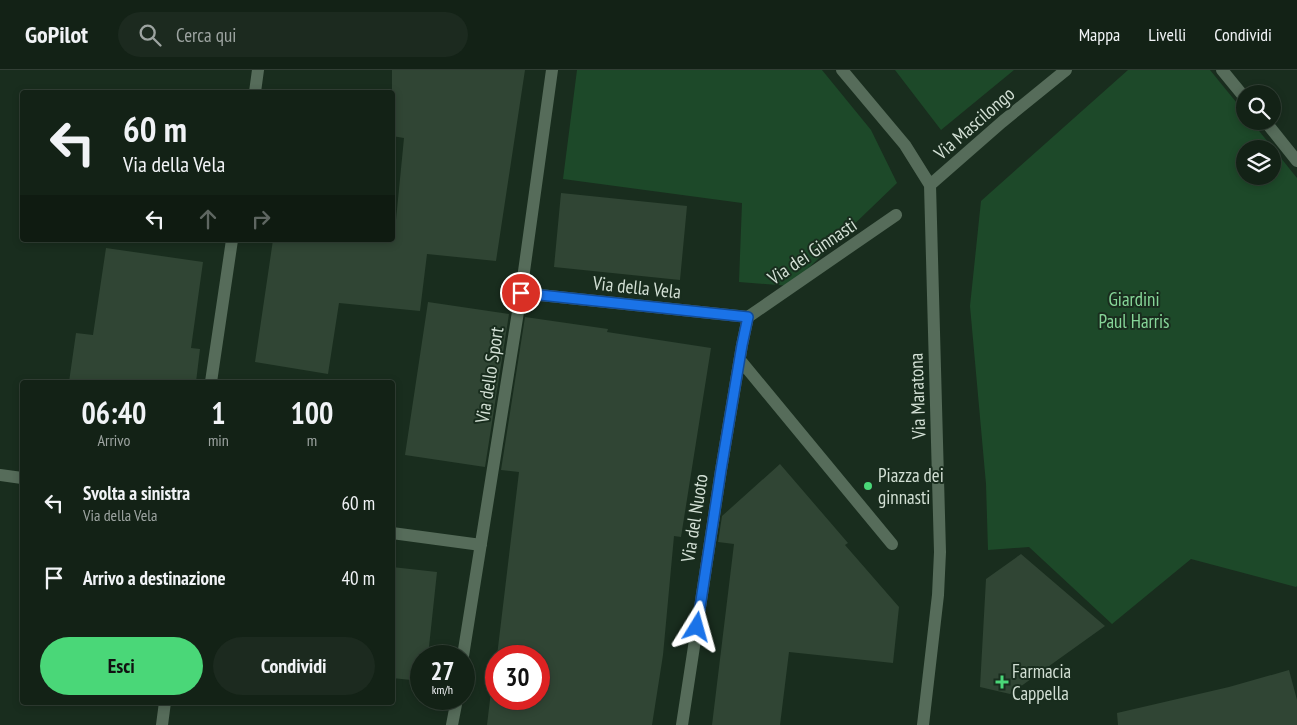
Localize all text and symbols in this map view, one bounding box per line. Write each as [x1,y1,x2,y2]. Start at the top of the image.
search box [118,12,468,57]
text: GoPilot [25,19,88,50]
icon: search [136,21,164,49]
text: Cerca qui [176,23,236,47]
text: Mappa [1079,23,1120,46]
text: Livelli [1148,23,1186,46]
text: Condividi [1214,23,1272,46]
street label: Via Mascilongo [928,81,1019,165]
map controls [1236,85,1281,185]
button: search [1236,85,1281,130]
text: 60 m [123,106,187,152]
icon: left [40,110,105,175]
button: layers [1236,140,1281,185]
text: Via della Vela [123,150,225,178]
icon: left [141,205,169,233]
icon: ahead [194,205,222,233]
icon: right [247,205,275,233]
street label: Via dei Ginnasti [762,212,861,290]
street label: Via della Vela [591,270,682,304]
pin [500,272,542,314]
icon: arrive [507,279,535,307]
park label: Giardini Paul Harris [1098,287,1170,333]
street label: Via dello Sport [469,324,509,426]
street label: Via Maratona [904,352,931,441]
text: 06:40 [82,393,146,432]
text: 1 [211,393,226,432]
text: 100 [290,393,333,432]
text: Arrivo [98,430,130,450]
text: min [208,430,229,450]
text: m [307,430,317,450]
place label: Piazza dei ginnasti [878,463,944,509]
street label: Via del Nuoto [675,472,713,565]
marker: Piazza dei ginnasti [862,480,874,492]
text: Svolta a sinistra [83,481,190,505]
icon: left [40,489,68,517]
text: 60 m [342,491,375,515]
text: Via della Vela [83,505,157,525]
icon: arrive [40,564,68,592]
text: Arrivo a destinazione [83,566,226,590]
text: 40 m [342,566,375,590]
position arrow [670,600,722,652]
button: Esci [40,637,203,695]
button: Condividi [213,637,375,695]
speed limit sign: 30 [485,645,550,710]
text: 27 [431,655,454,687]
place label: Farmacia Cappella [1012,659,1071,705]
marker: Farmacia Cappella [996,676,1008,688]
text: km/h [432,682,453,697]

